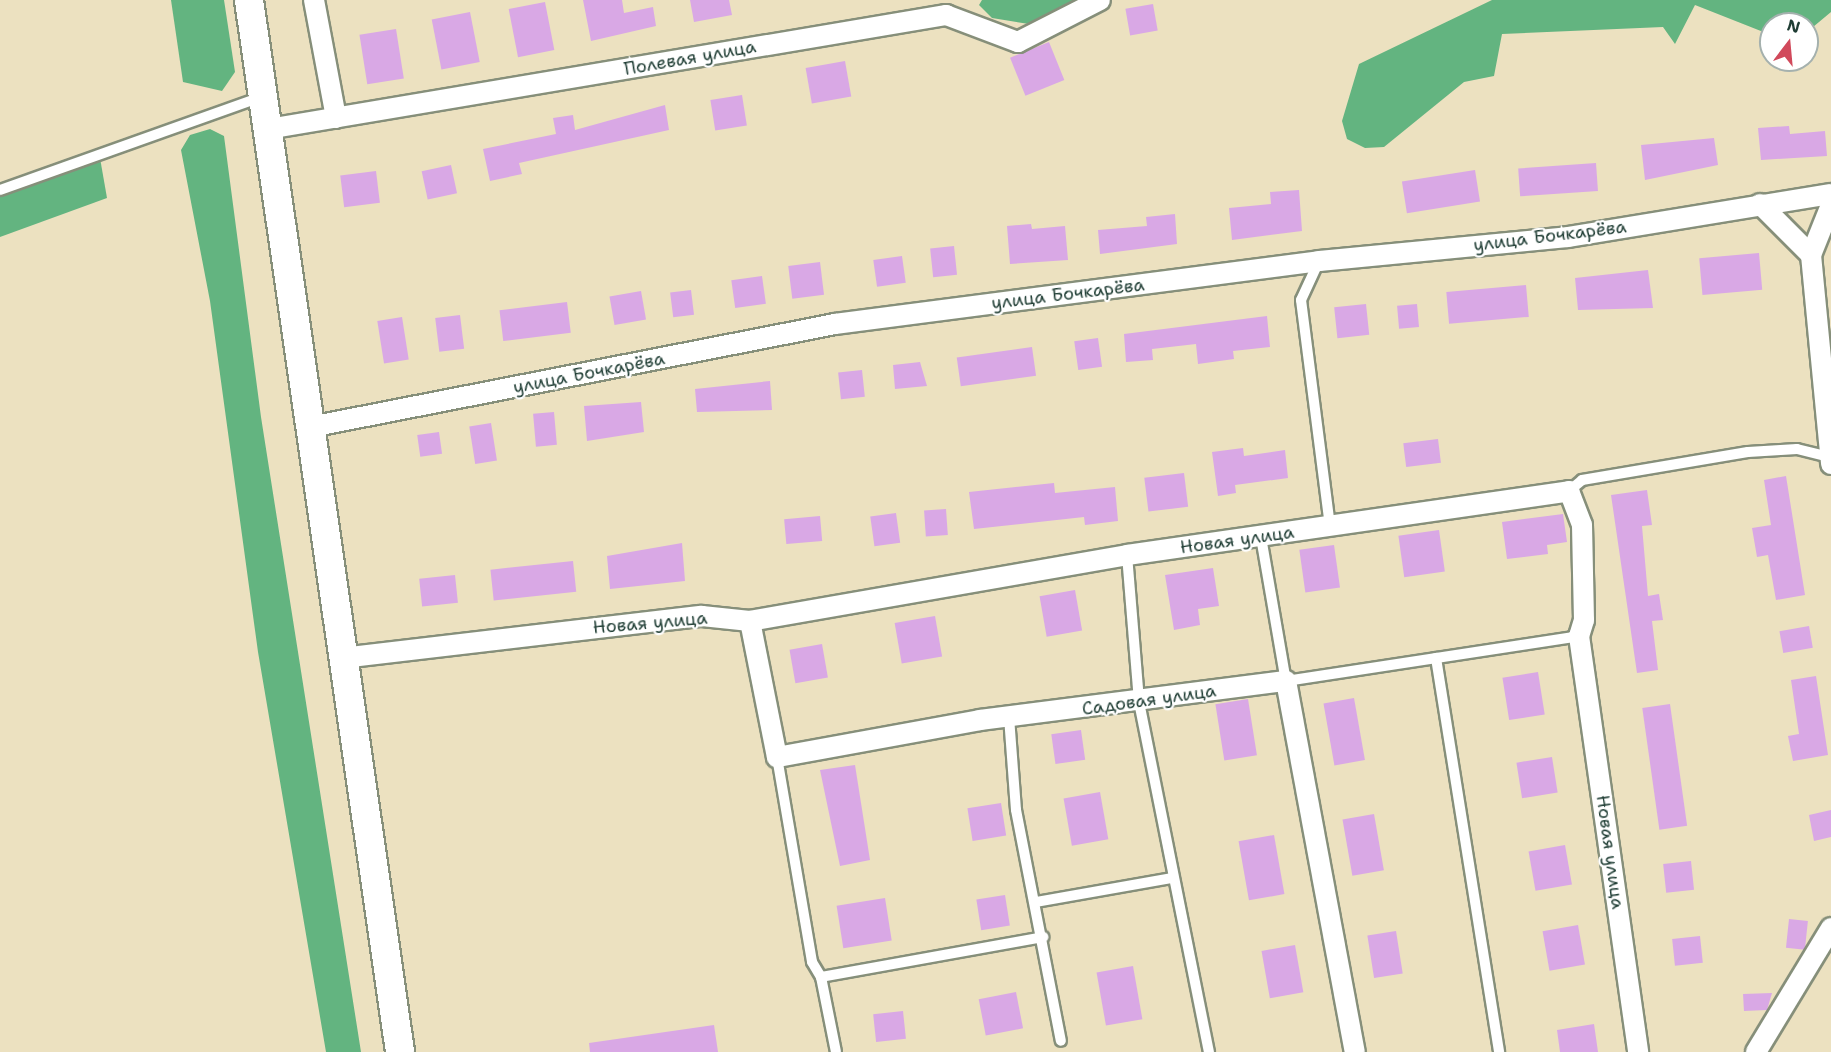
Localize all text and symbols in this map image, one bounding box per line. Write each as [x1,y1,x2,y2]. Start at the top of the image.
north arrow [1759,12,1819,72]
text: N [1785,14,1803,38]
street label: Полевая улица [622,36,758,80]
street label: улица Бочкарёва [1472,216,1628,256]
street label: улица Бочкарёва [990,274,1146,314]
street label: улица Бочкарёва [511,348,667,398]
street label: Новая улица [1179,521,1295,559]
street label: Новая улица [592,607,708,639]
street label: Садовая улица [1081,680,1217,720]
street label: Новая улица [1591,794,1629,910]

